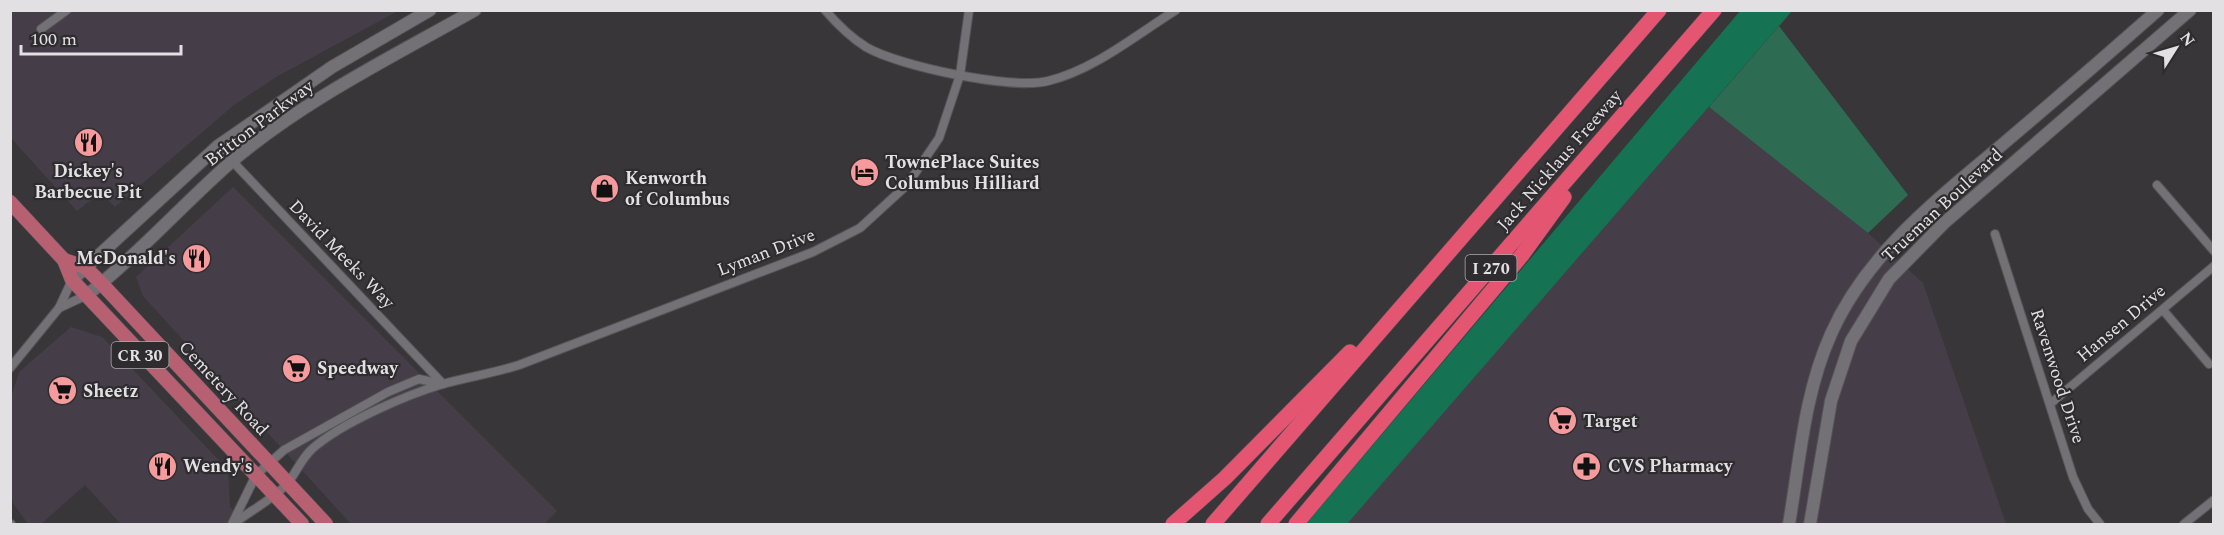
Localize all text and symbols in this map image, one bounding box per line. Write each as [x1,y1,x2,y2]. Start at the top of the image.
scale bar [21,18,182,56]
north arrow [2146,18,2206,78]
text: 100 m [30,26,77,53]
text: N [2174,27,2201,52]
street label: Britton Parkway [199,73,320,173]
street label: Jack Nicklaus Freeway [1490,83,1629,237]
restaurant icon: Dickey's Barbecue Pit [72,126,104,158]
street label: Trueman Boulevard [1876,142,2009,269]
place label: TownePlace Suites Columbus Hilliard [885,149,1040,197]
hotel icon: TownePlace Suites Columbus Hilliard [848,156,880,188]
place label: Dickey's Barbecue Pit [34,158,142,206]
place label: Kenworth of Columbus [625,165,730,213]
shop icon: Kenworth of Columbus [588,172,620,204]
street label: David Meeks Way [282,194,402,316]
street label: Lyman Drive [713,221,819,284]
restaurant icon: McDonald's [181,242,213,274]
place label: McDonald's [76,245,176,272]
road number: I 270 [1466,255,1516,281]
street label: Hansen Drive [2071,278,2172,369]
street label: Ravenwood Drive [2023,305,2092,447]
street label: Cemetery Road [172,335,275,442]
road number: CR 30 [112,342,168,368]
supermarket icon: Speedway [280,352,312,384]
place label: Speedway [317,355,399,382]
supermarket icon: Sheetz [46,375,78,407]
place label: Sheetz [83,378,138,405]
supermarket icon: Target [1546,405,1578,437]
place label: Target [1583,408,1638,435]
restaurant icon: Wendy's [146,450,178,482]
pharmacy icon: CVS Pharmacy [1571,450,1603,482]
place label: Wendy's [183,453,253,480]
place label: CVS Pharmacy [1608,453,1734,480]

